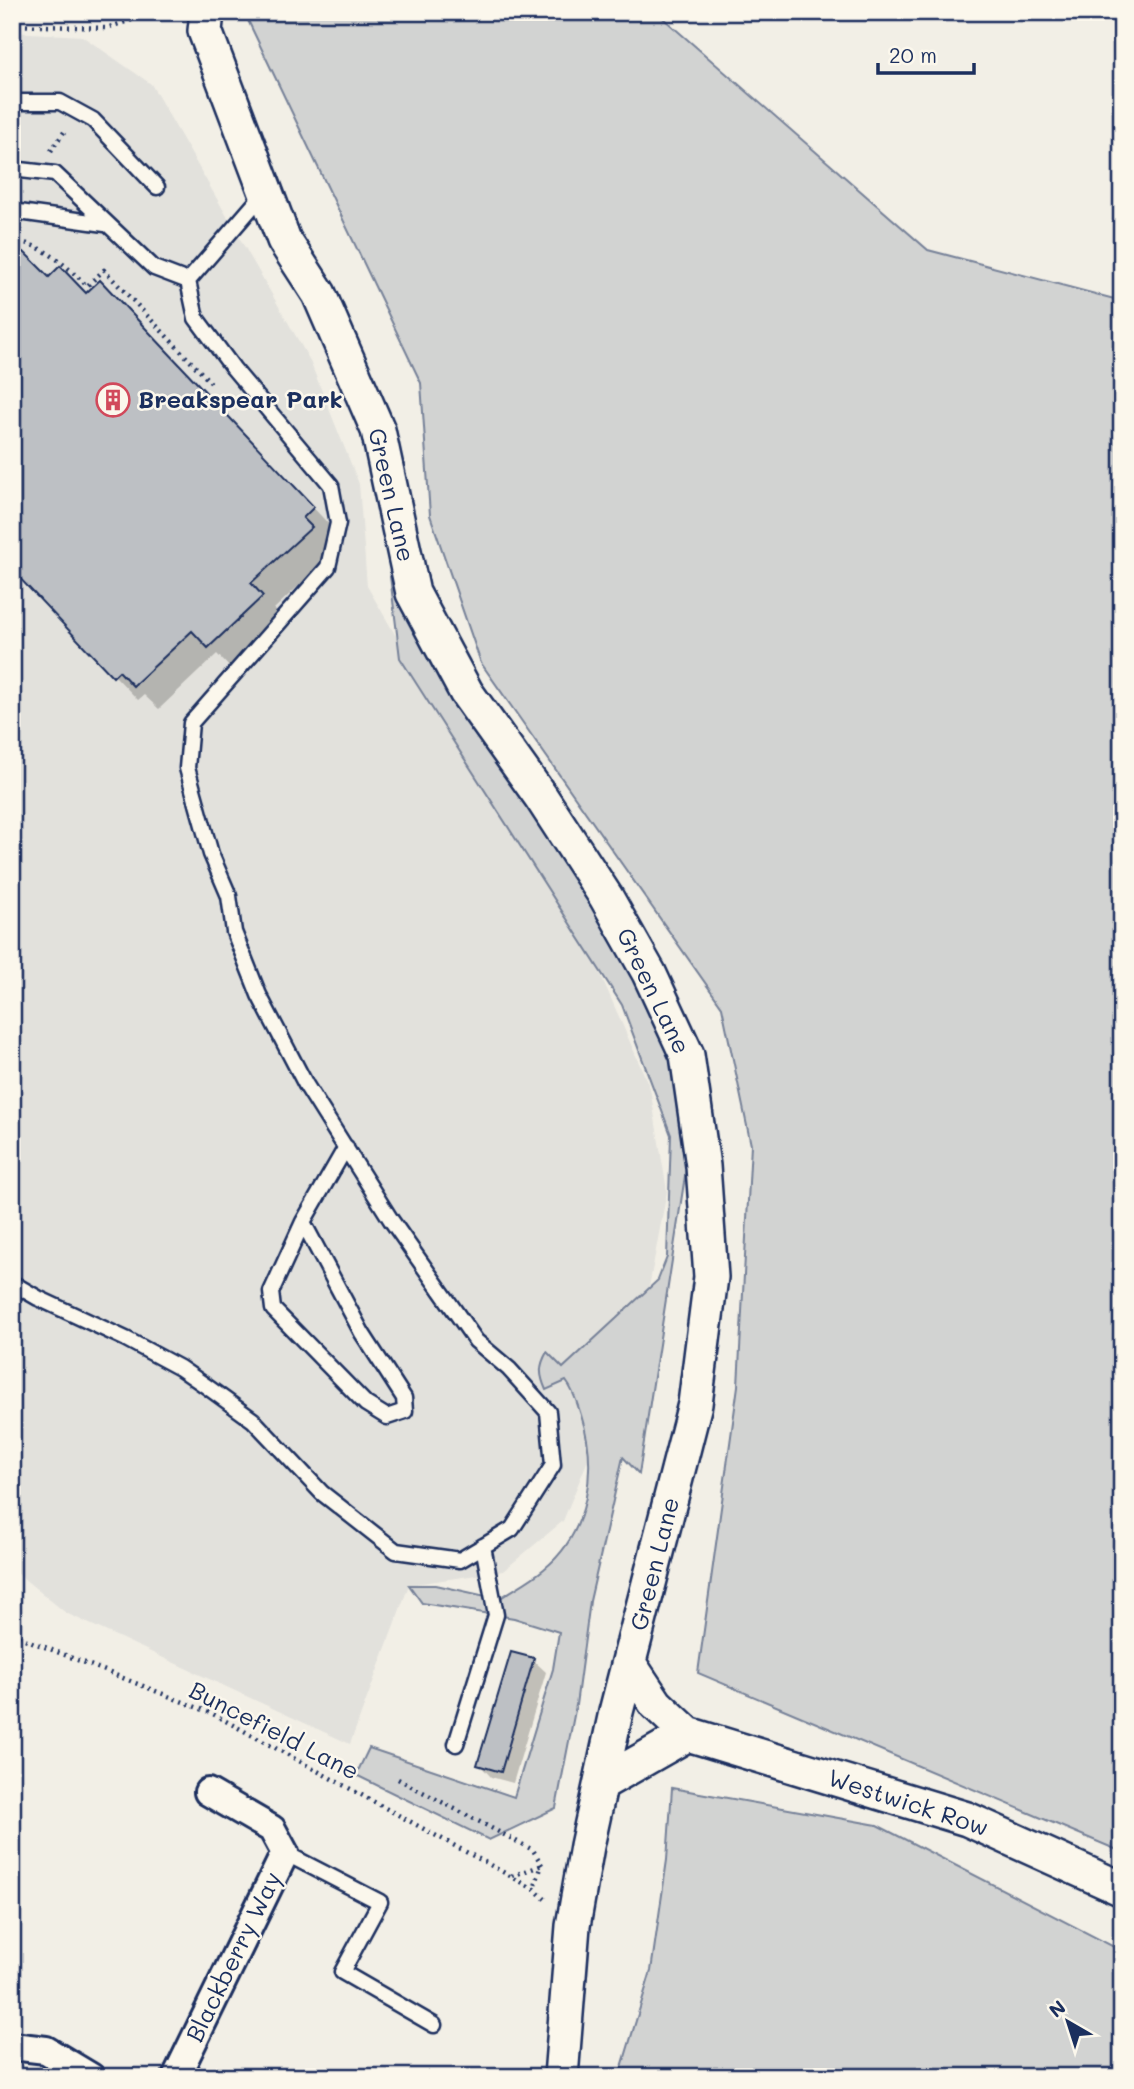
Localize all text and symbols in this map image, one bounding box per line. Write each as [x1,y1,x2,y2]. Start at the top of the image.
scale bar [878,32,975,76]
text: 20 m [889,41,937,68]
building icon: Breakspear Park [94,381,132,419]
place label: Breakspear Park [138,383,343,414]
street label: Green Lane [362,425,423,565]
street label: Green Lane [611,922,698,1058]
street label: Green Lane [622,1494,685,1633]
street label: Buncefield Lane [185,1674,365,1786]
street label: Westwick Row [824,1761,993,1842]
street label: Blackberry Way [178,1866,287,2047]
north arrow [1032,1988,1102,2058]
text: N [1044,1994,1070,2023]

